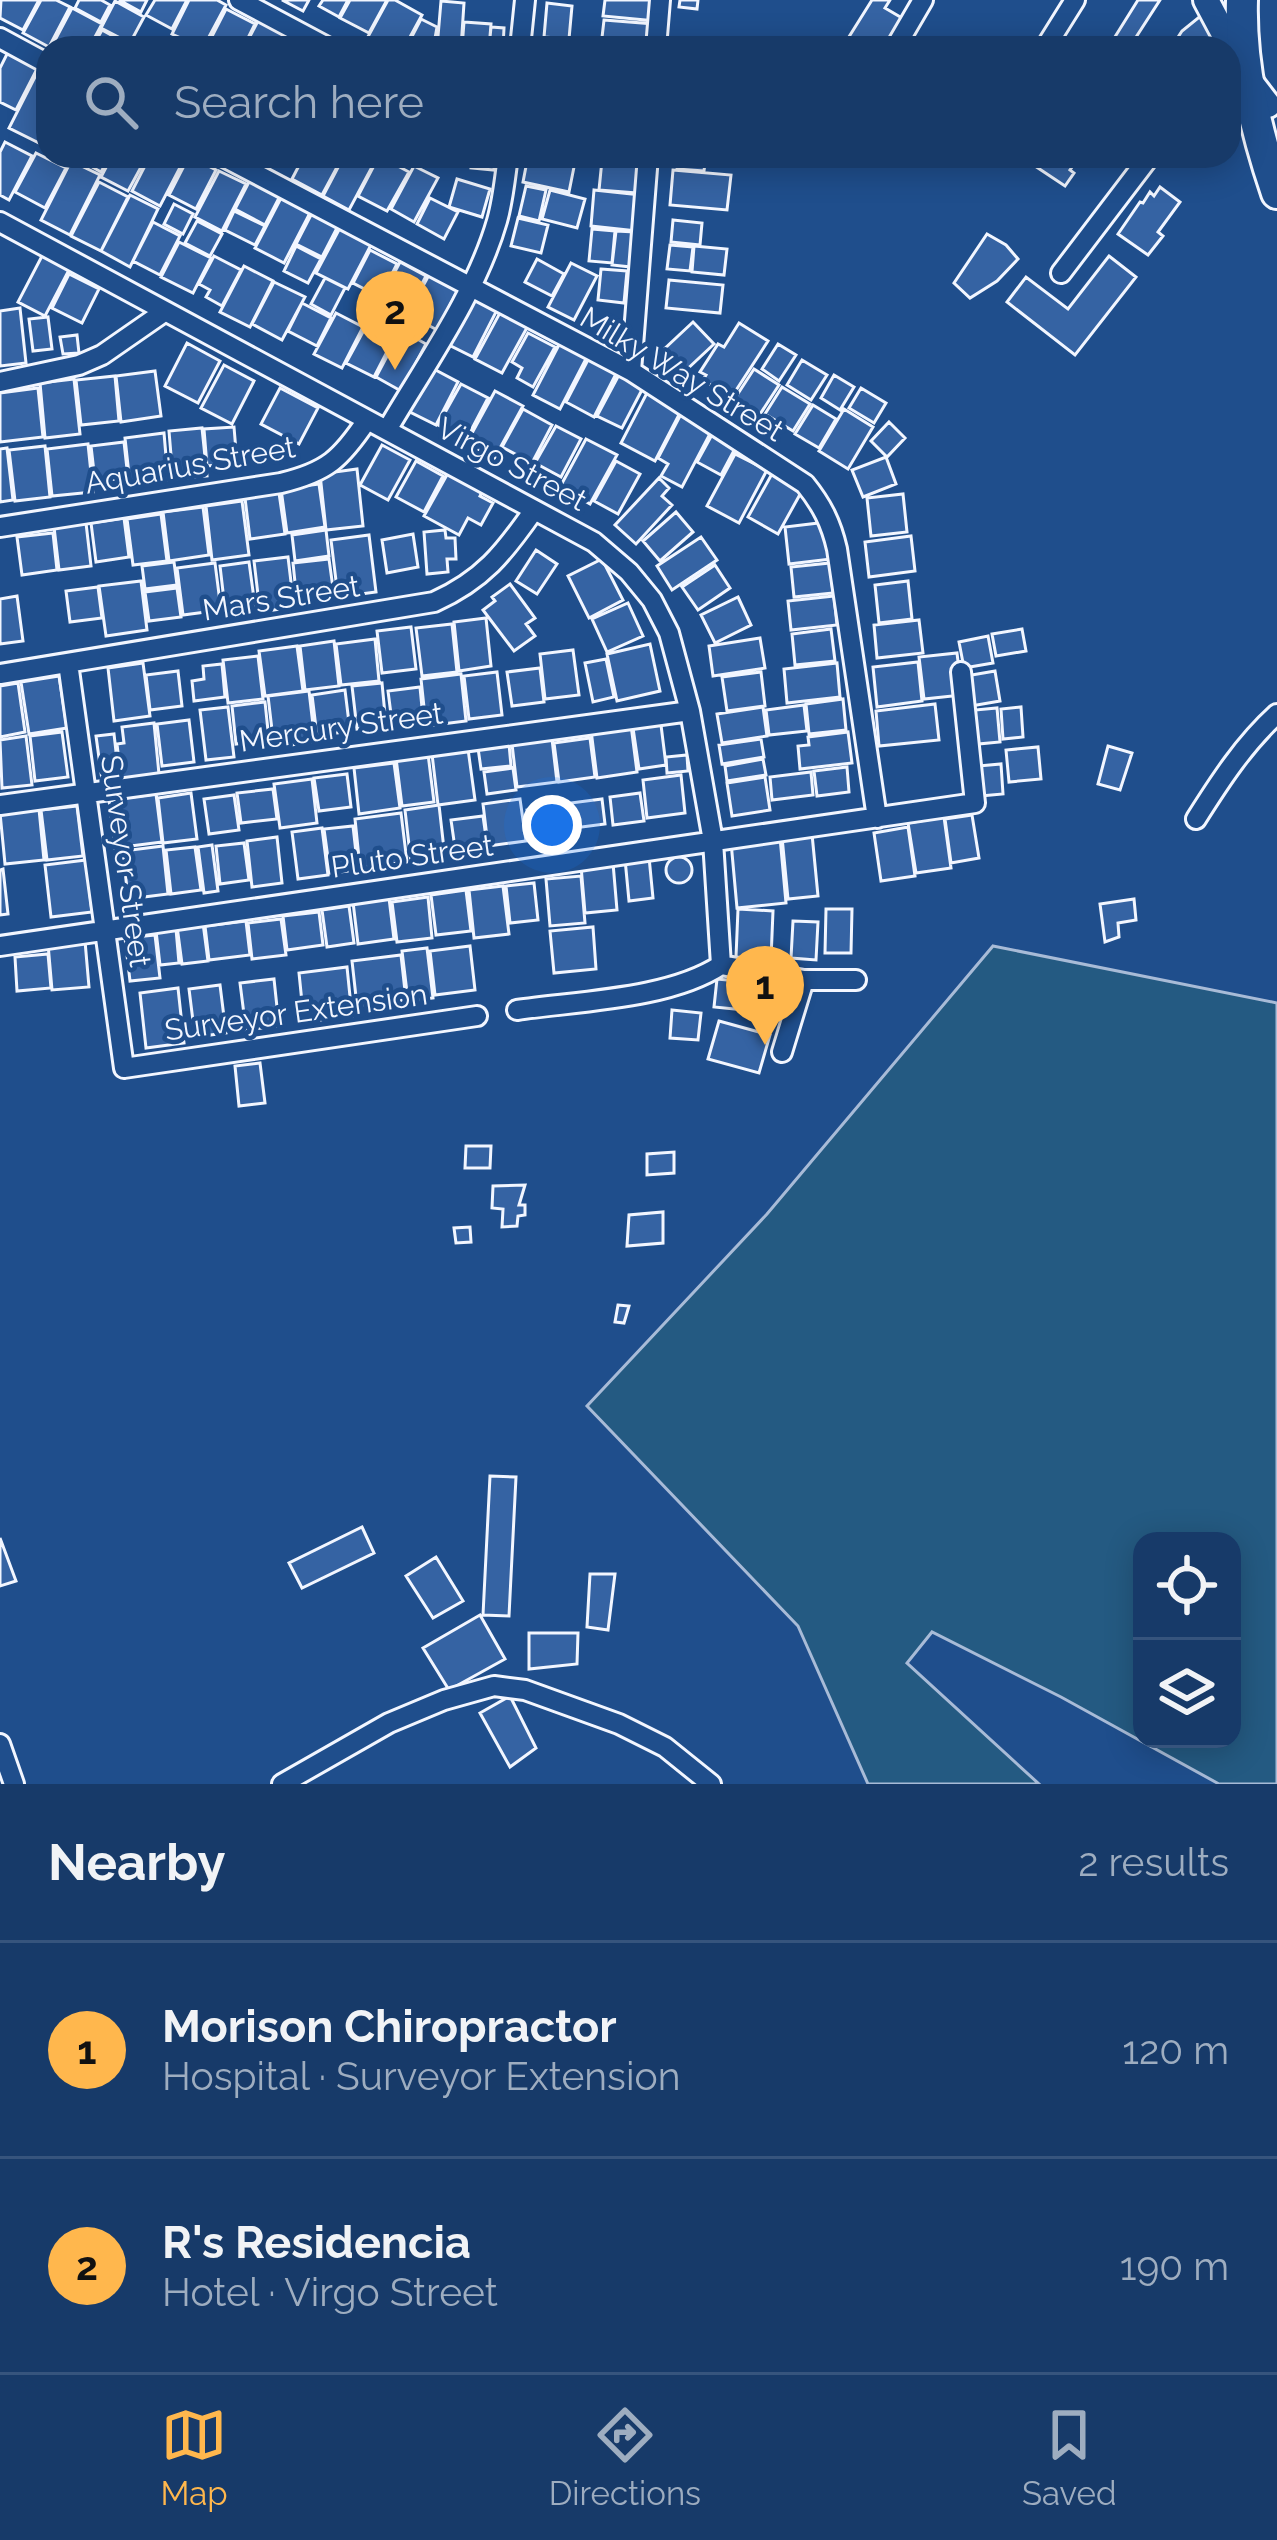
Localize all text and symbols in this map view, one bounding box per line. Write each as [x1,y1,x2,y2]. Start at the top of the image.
search box [36,36,1241,168]
icon: search [78,69,144,135]
text: Search here [174,76,424,129]
pin: 2 [356,271,434,370]
street label: Milky Way Street [574,300,790,448]
street label: Virgo Street [431,410,593,518]
street label: Aquarius Street [82,429,298,501]
street label: Mars Street [200,568,362,628]
street label: Mercury Street [237,695,445,759]
street label: Surveyor Street [94,753,158,969]
your location [522,795,582,855]
street label: Pluto Street [329,827,495,885]
pin: 1 [726,946,804,1045]
street label: Surveyor Extension [162,976,430,1048]
map controls [1133,1532,1241,1748]
button: locate [1133,1532,1241,1640]
button: layers [1133,1640,1241,1748]
text: Nearby [48,1832,225,1892]
text: 2 results [1078,1839,1229,1885]
text: Morison Chiropractor [162,2000,617,2053]
text: 1 [77,2027,97,2073]
text: 120 m [1122,2027,1229,2073]
text: Hospital · Surveyor Extension [162,2053,680,2099]
text: R's Residencia [162,2216,471,2269]
text: 2 [76,2243,98,2289]
text: 190 m [1120,2243,1229,2289]
text: Hotel · Virgo Street [162,2269,498,2315]
tab: Map [161,2402,228,2513]
tab: Directions [549,2402,701,2513]
tab: Saved [1022,2402,1116,2513]

